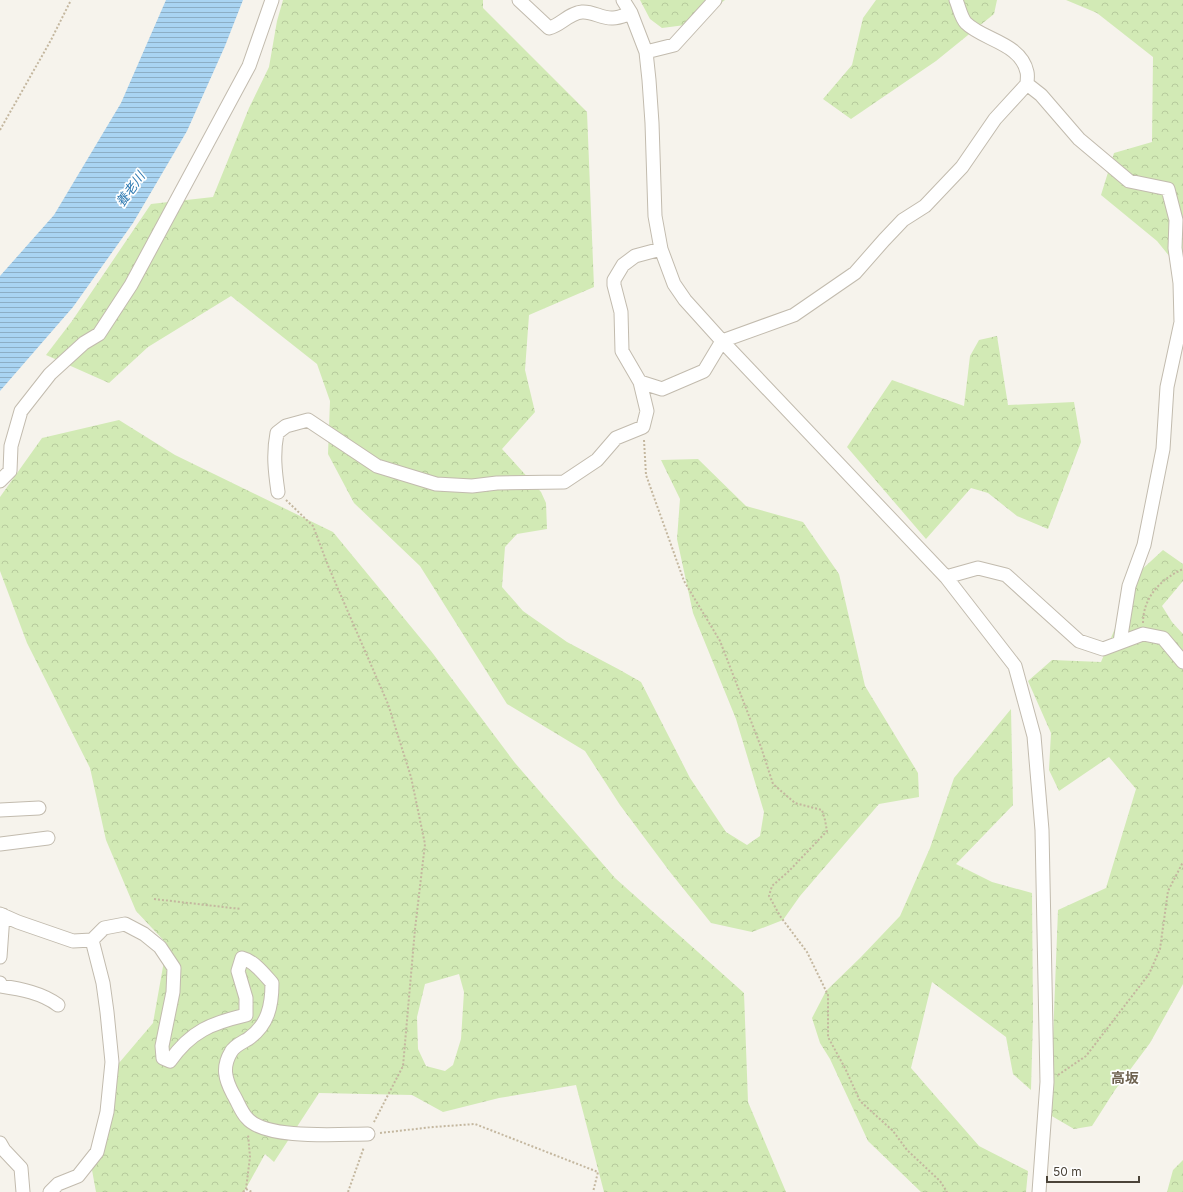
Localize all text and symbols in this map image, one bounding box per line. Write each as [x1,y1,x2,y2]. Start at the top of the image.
water label: 養老川 [112,167,149,209]
district label: 高坂 [1111,1069,1139,1086]
scale bar [1047,1158,1139,1184]
text: 50 m [1053,1164,1082,1179]

